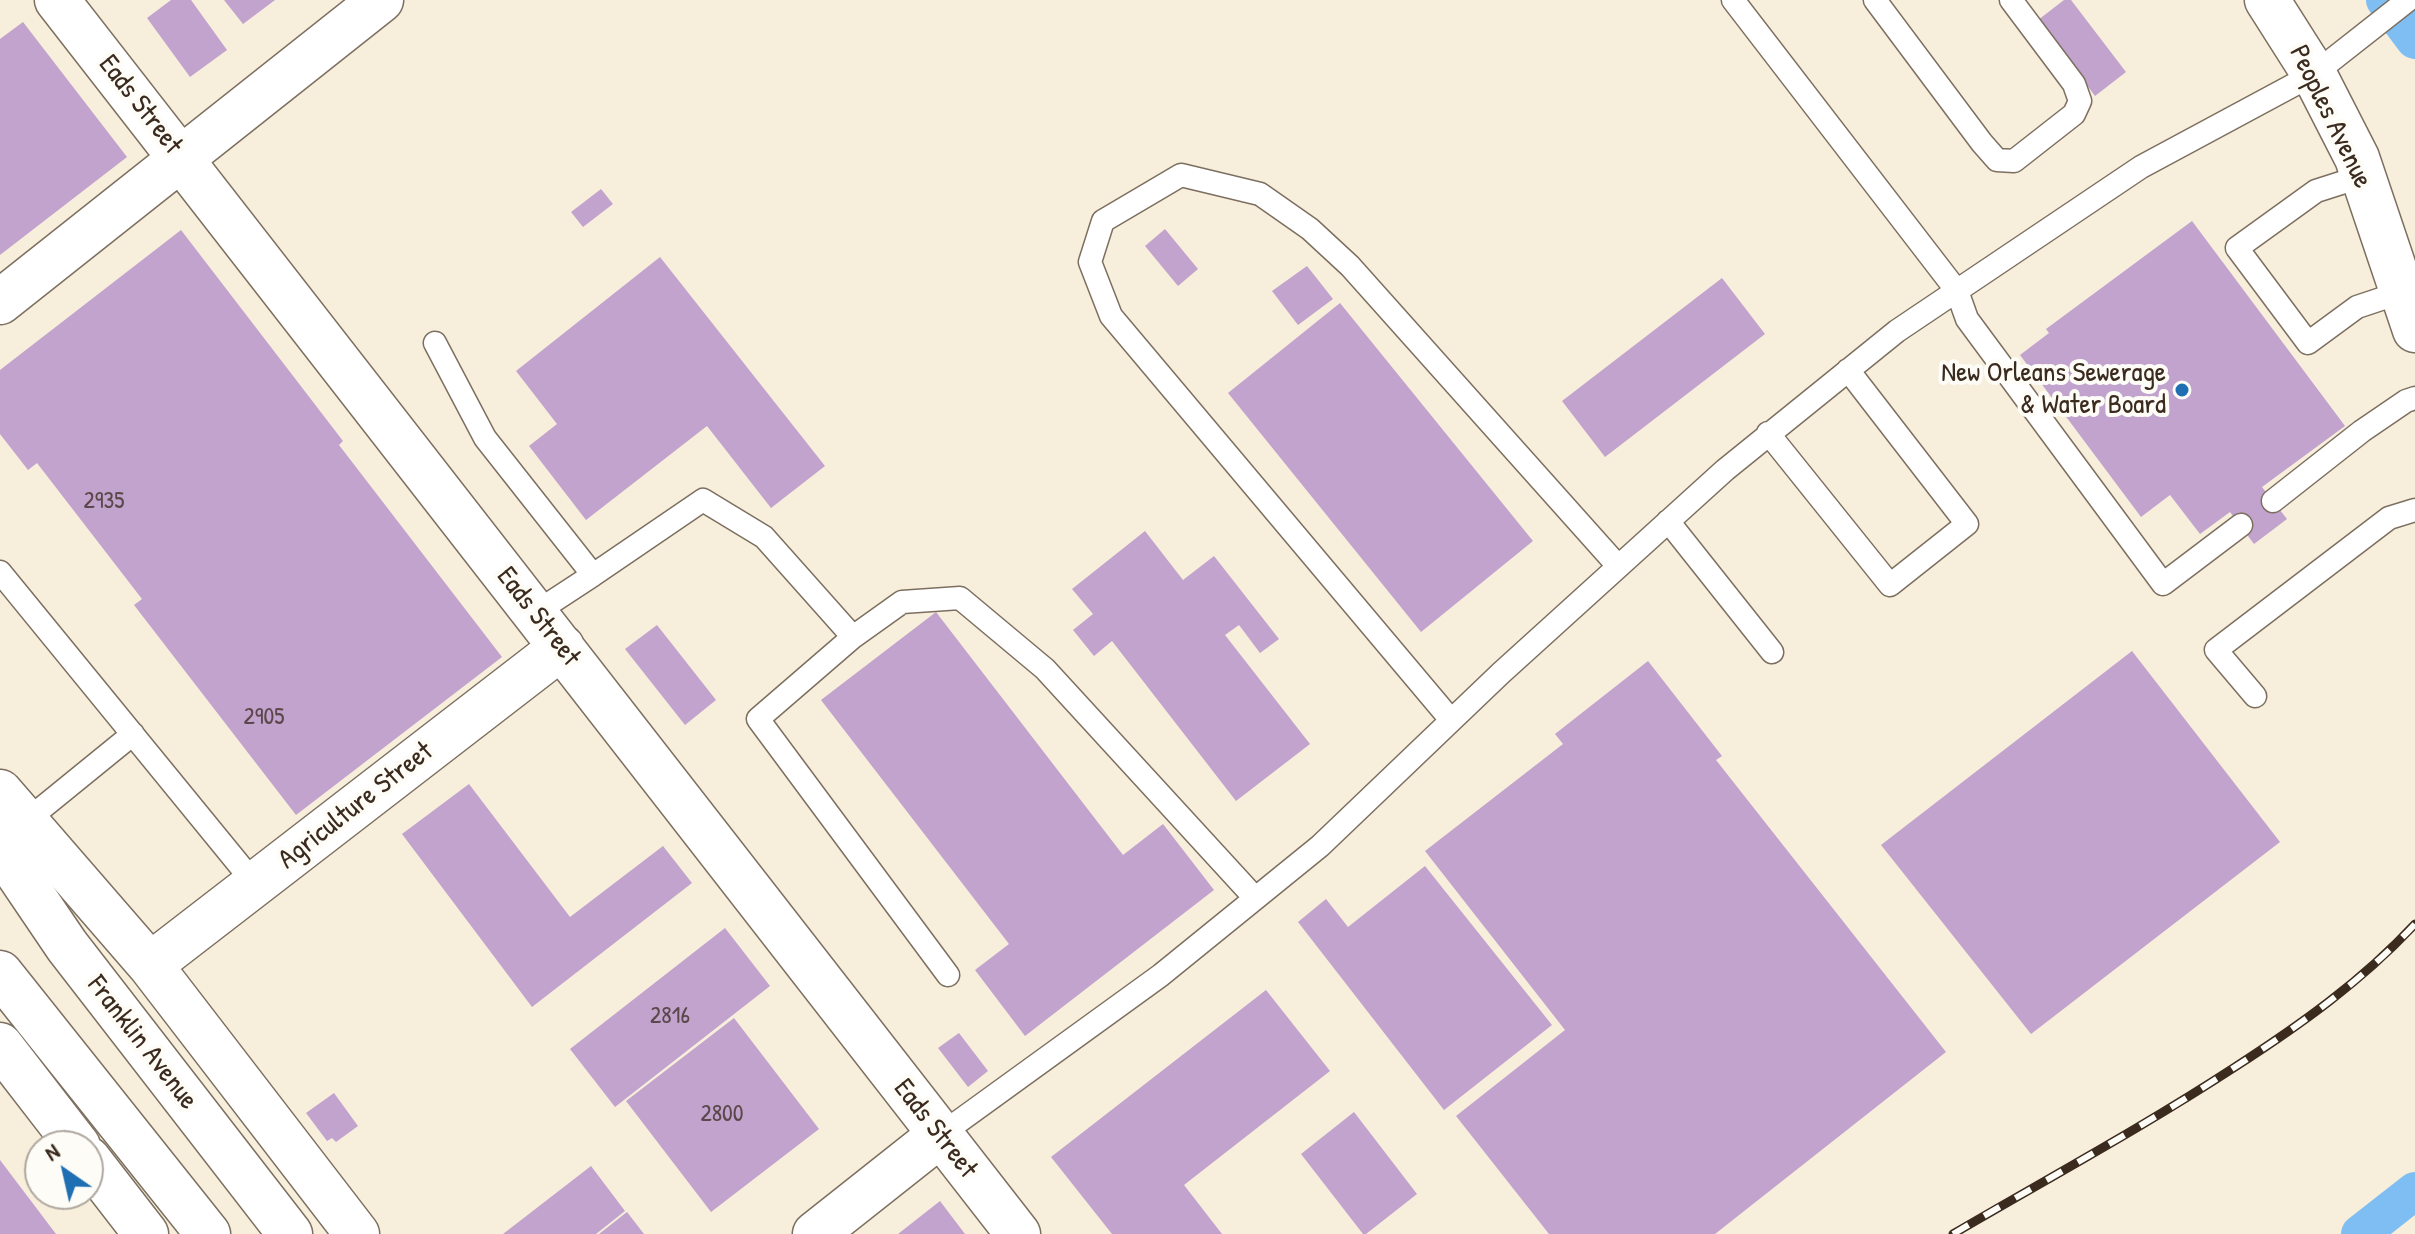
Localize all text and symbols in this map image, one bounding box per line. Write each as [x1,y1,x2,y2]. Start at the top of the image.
street label: Peoples Avenue [2281,40,2379,194]
street label: Eads Street [91,49,189,161]
place label: New Orleans Sewerage & Water Board [1941,357,2166,423]
marker: New Orleans Sewerage & Water Board [2173,381,2191,399]
house number: 2935 [84,488,124,516]
street label: Eads Street [489,561,587,673]
house number: 2905 [244,704,284,732]
street label: Agriculture Street [272,735,440,877]
street label: Franklin Avenue [79,969,205,1117]
house number: 2816 [650,1003,690,1031]
street label: Eads Street [886,1073,984,1185]
house number: 2800 [700,1101,744,1129]
north arrow [24,1130,104,1210]
text: N [38,1136,65,1167]

